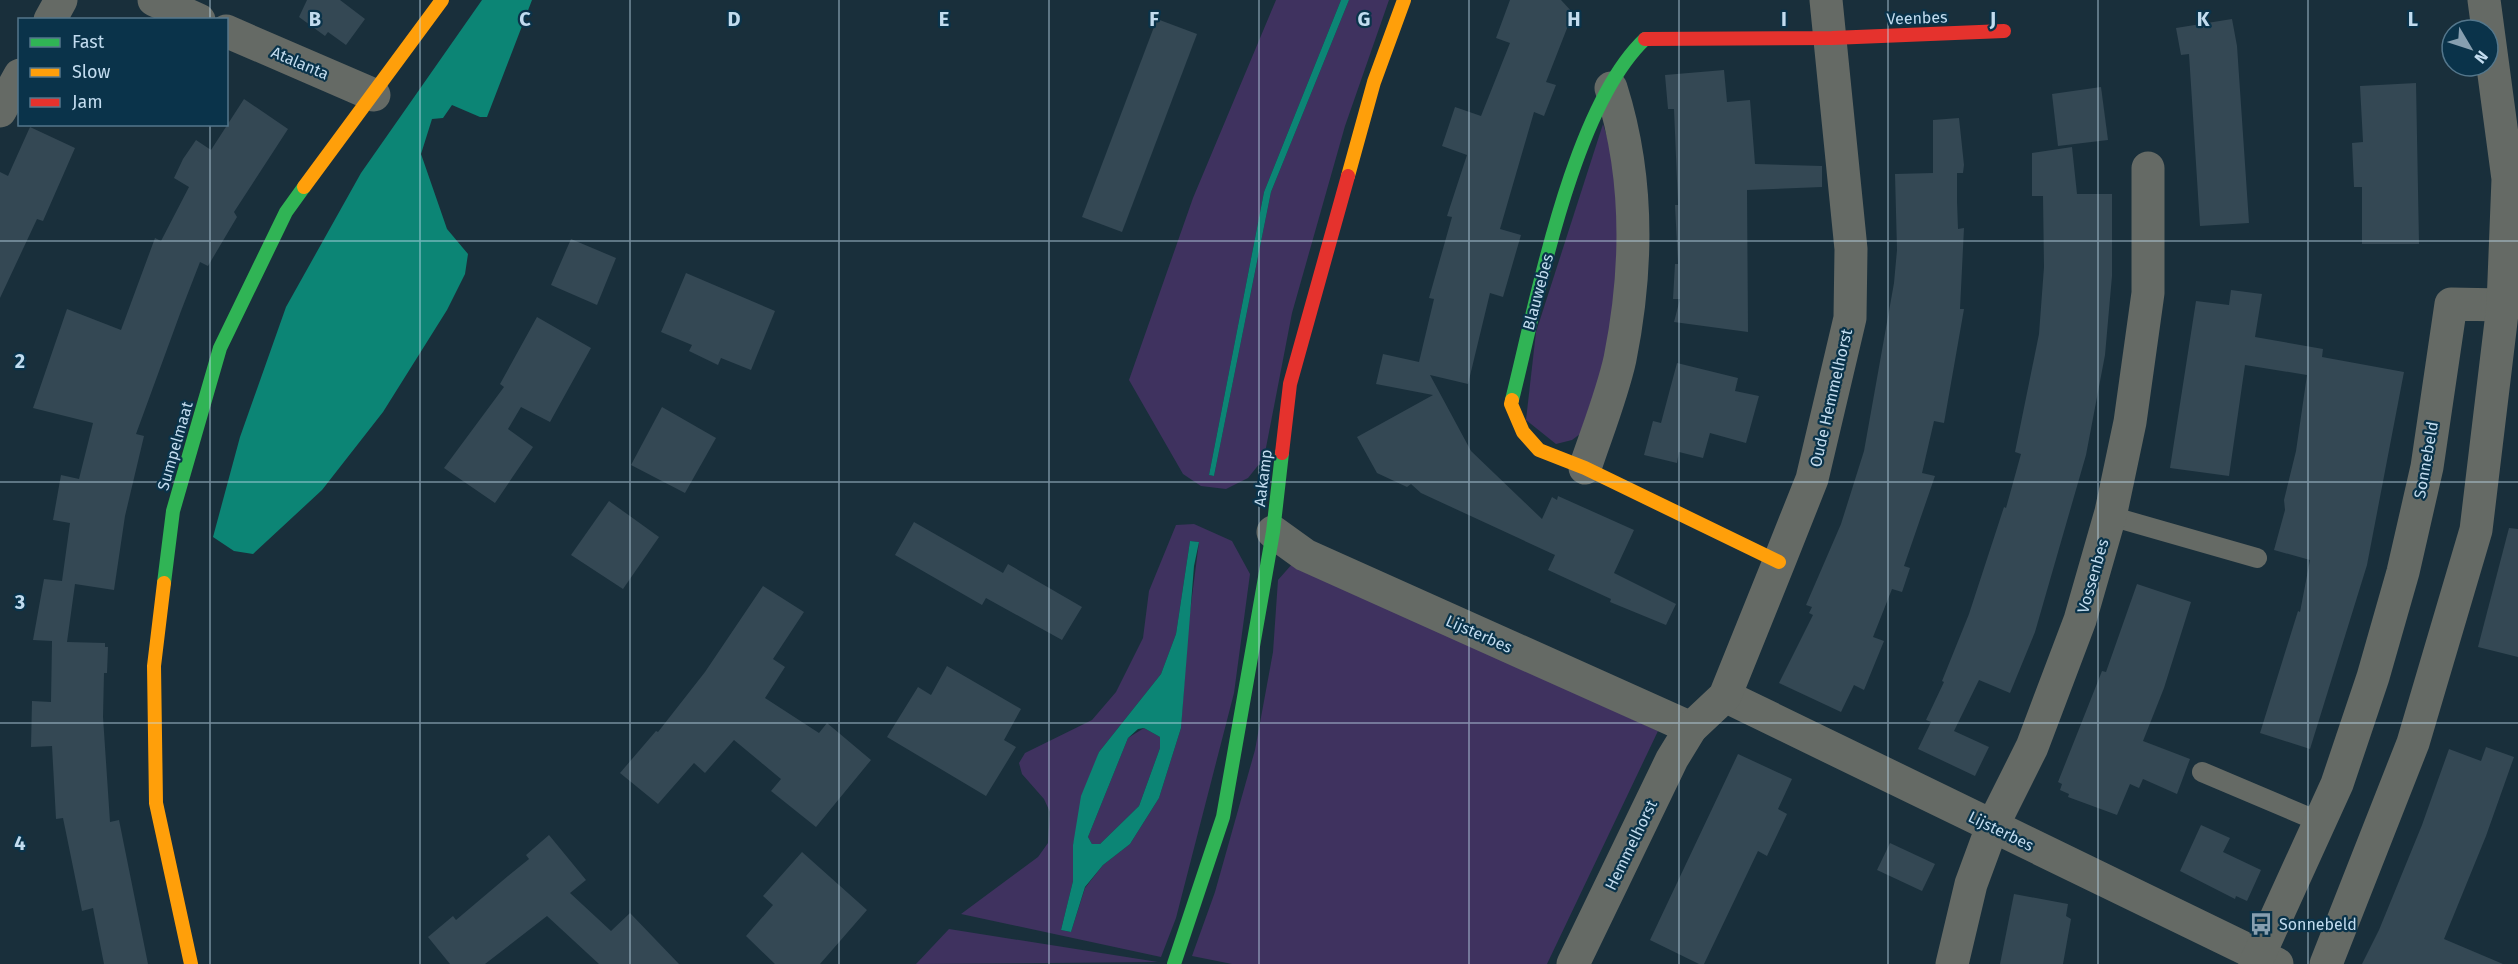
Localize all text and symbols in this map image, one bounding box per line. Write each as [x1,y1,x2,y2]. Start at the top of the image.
text: B [309,7,321,31]
text: C [519,7,531,31]
text: D [727,7,741,31]
text: E [939,7,949,31]
text: F [1149,7,1159,31]
text: G [1358,7,1370,31]
text: H [1567,7,1581,31]
text: I [1781,7,1787,31]
street label: Veenbes [1886,7,1948,29]
text: J [1989,7,1996,31]
text: K [2197,7,2210,31]
text: L [2408,7,2418,31]
legend [18,18,228,126]
north arrow [2440,18,2500,78]
text: Fast [72,31,105,53]
street label: Atalanta [268,42,332,84]
text: N [2471,47,2492,67]
text: Slow [72,61,111,83]
text: Jam [72,91,103,113]
street label: Blauwebes [1519,252,1557,332]
street label: Oude Hemmelhorst [1806,327,1856,469]
text: 2 [15,349,25,373]
street label: Sumpelmaat [153,399,197,493]
street label: Sonnebeld [2410,420,2442,500]
street label: Aakamp [1250,448,1276,508]
street label: Vossenbes [2073,537,2113,615]
text: 3 [14,590,25,614]
street label: Lijsterbes [1443,611,1515,657]
street label: Hemmelhorst [1601,796,1661,893]
street label: Lijsterbes [1965,807,2037,855]
text: 4 [14,831,26,855]
bus stop icon: Sonnebeld [2248,911,2274,937]
place label: Sonnebeld [2279,915,2357,934]

